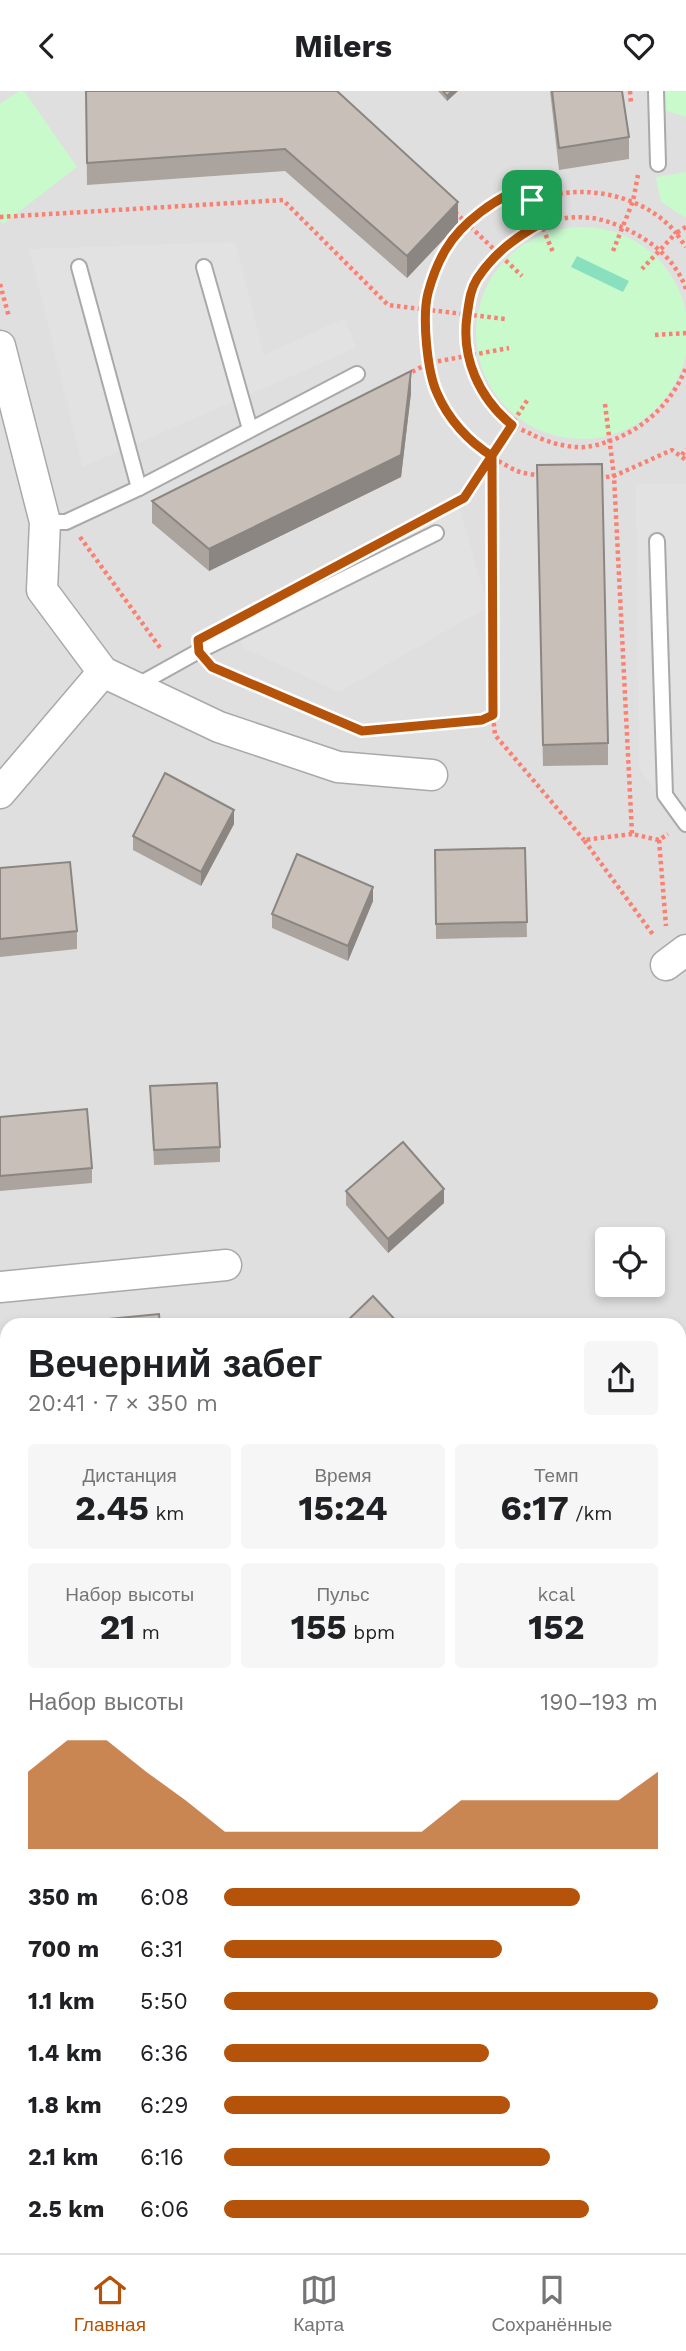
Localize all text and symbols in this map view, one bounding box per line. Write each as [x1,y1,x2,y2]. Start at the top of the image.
icon: back [28,27,66,65]
text: Milers [294,27,392,65]
icon: heart [620,27,658,65]
pin [502,170,562,230]
icon: arrive [513,181,551,219]
map controls [595,1227,665,1297]
button: locate [595,1227,665,1297]
button: share [584,1341,658,1415]
text: Вечерний забег [28,1342,323,1386]
text: 20:41 · 7 × 350 m [28,1390,218,1417]
text: Дистанция [83,1464,177,1487]
text: Время [314,1464,372,1487]
text: Темп [534,1464,579,1487]
text: 2.45 [75,1487,149,1529]
text: 15:24 [298,1487,388,1529]
text: 6:17 [500,1487,569,1529]
text: km [149,1502,184,1525]
text: /km [569,1502,612,1525]
text: Набор высоты [65,1583,194,1606]
text: Пульс [316,1583,370,1606]
text: kcal [538,1583,575,1606]
text: 21 [99,1606,135,1648]
text: 155 [291,1606,347,1648]
text: 152 [528,1606,585,1648]
text: m [135,1621,160,1644]
text: bpm [347,1621,395,1644]
text: Набор высоты [28,1689,184,1716]
text: 190–193 m [540,1689,658,1716]
text: 350 m [28,1884,98,1911]
text: 6:08 [140,1884,189,1911]
text: 700 m [28,1936,99,1963]
text: 6:31 [140,1936,183,1963]
text: 1.1 km [28,1988,95,2015]
text: 5:50 [140,1988,188,2015]
text: 1.4 km [28,2040,102,2067]
text: 6:36 [140,2040,188,2067]
text: 1.8 km [28,2092,102,2119]
text: 6:29 [140,2092,188,2119]
text: 2.1 km [28,2144,99,2171]
text: 6:16 [140,2144,184,2171]
text: 2.5 km [28,2196,104,2223]
text: 6:06 [140,2196,189,2223]
tab: Главная [74,2271,146,2336]
tab: Карта [293,2271,344,2336]
tab: Сохранённые [491,2271,612,2336]

